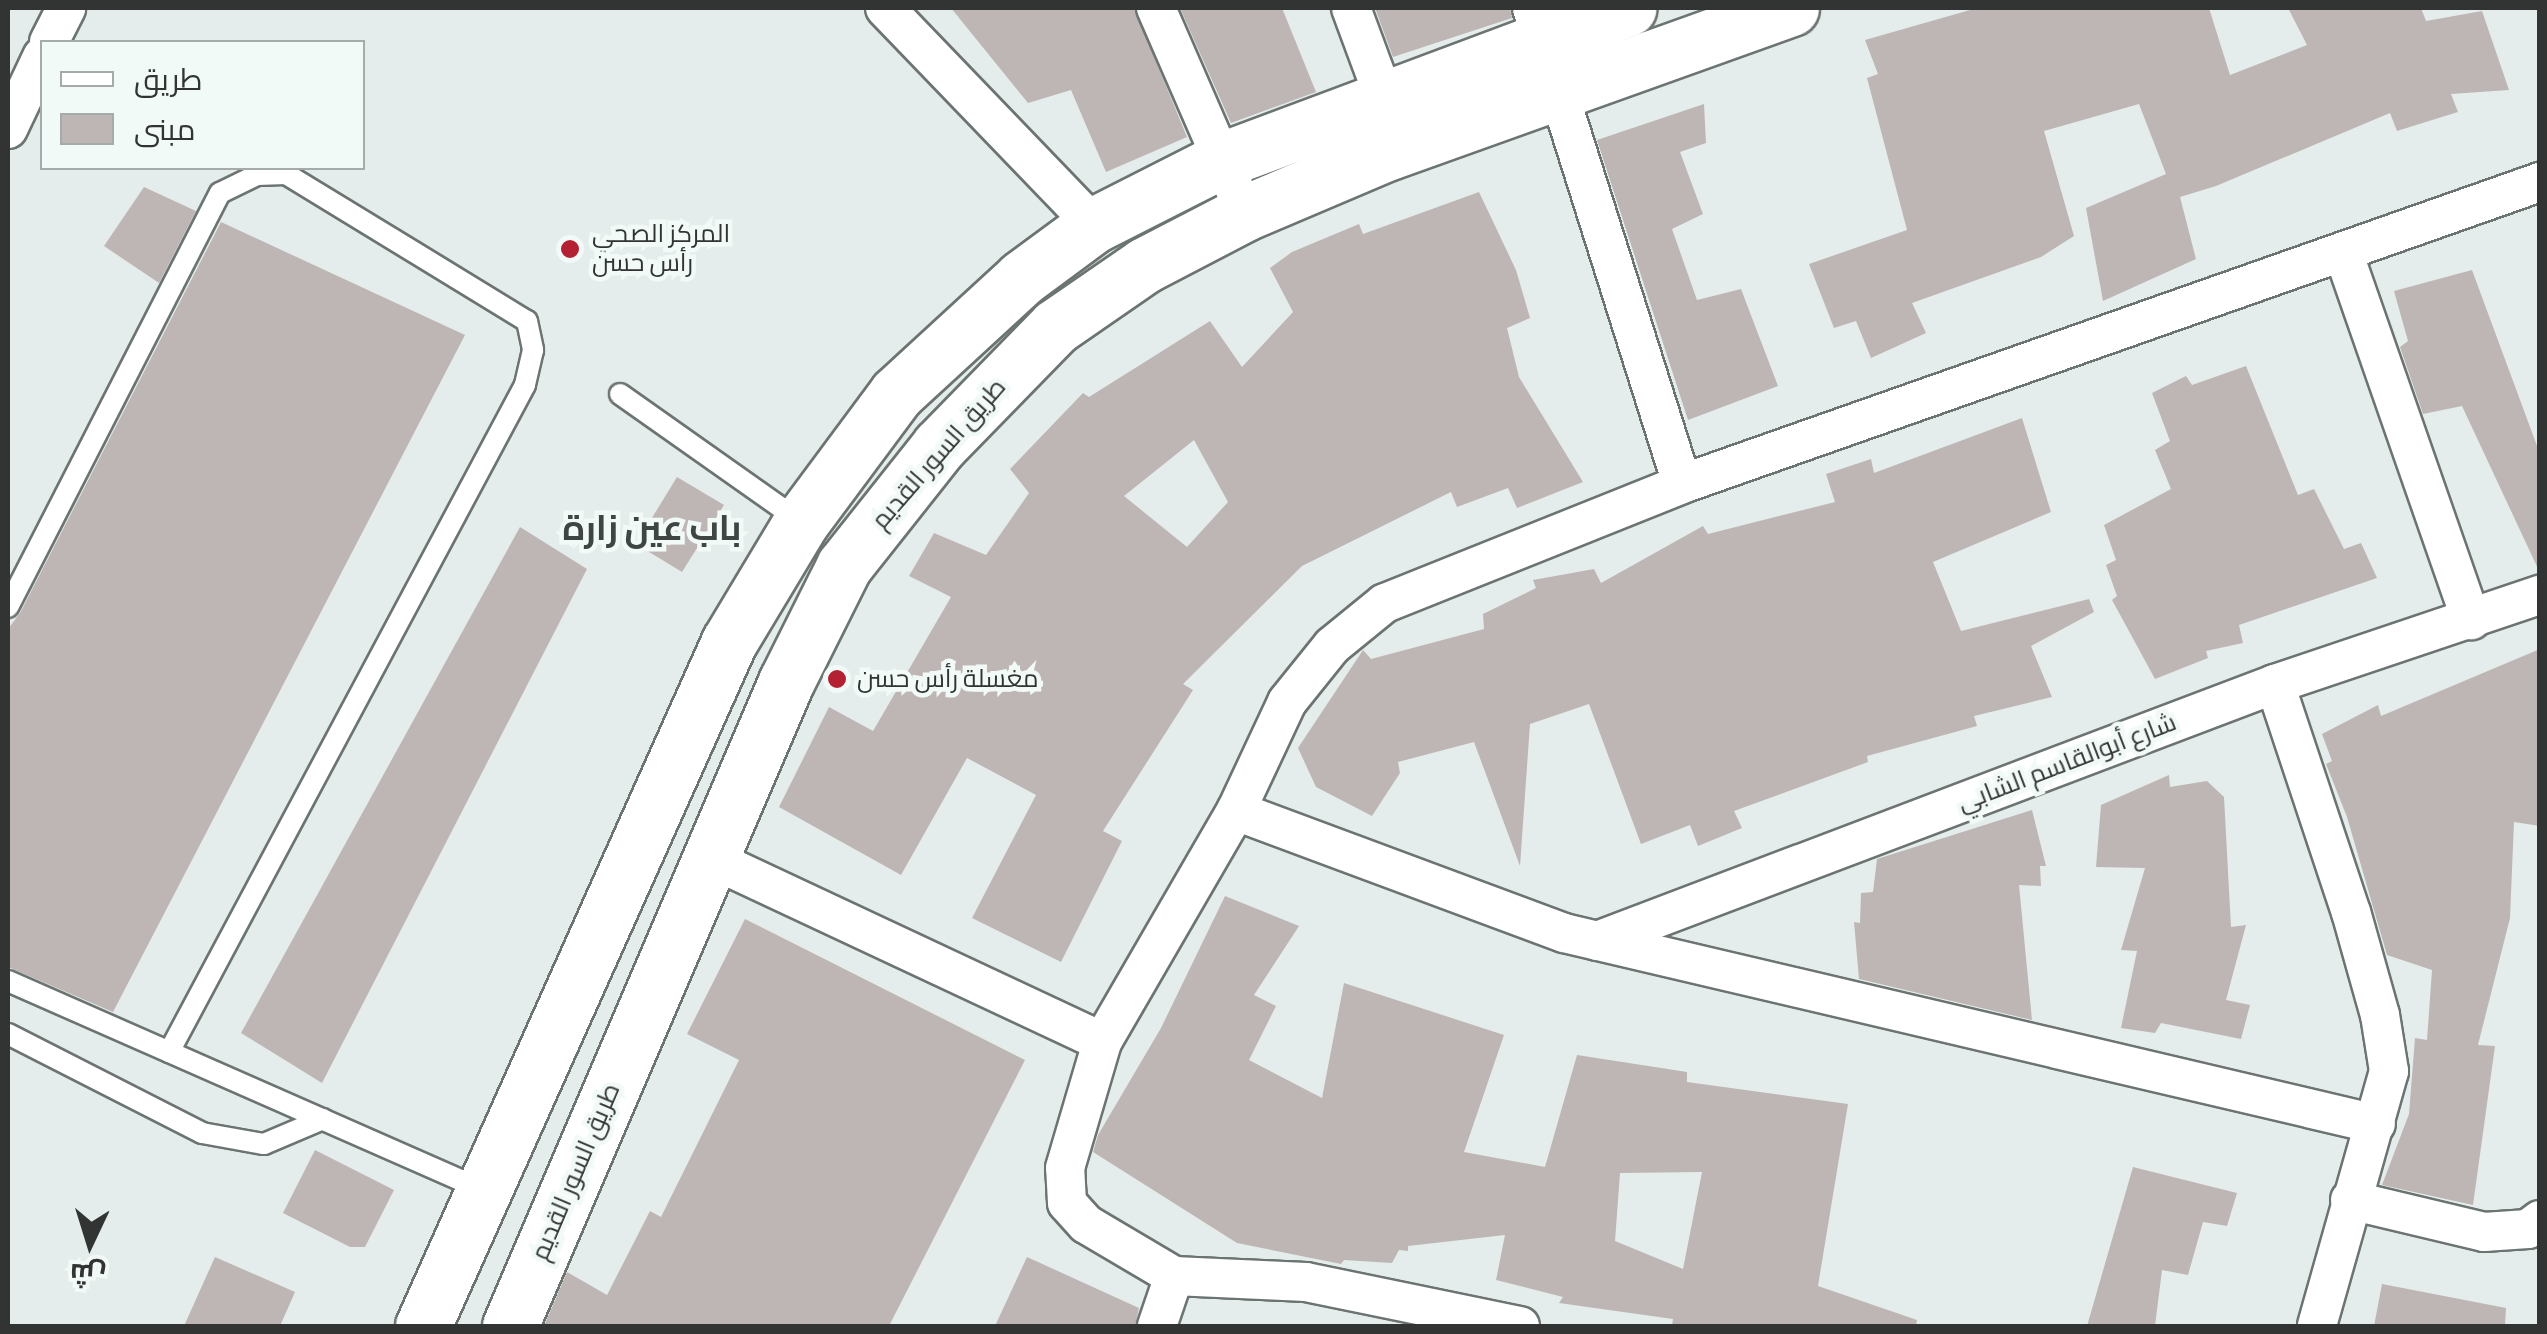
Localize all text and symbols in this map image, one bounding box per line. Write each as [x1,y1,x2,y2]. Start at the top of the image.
legend [40,40,365,170]
text: طريق [134,62,203,98]
text: مبنى [134,112,195,148]
place label: المركز الصحي رأس حسن [592,220,730,279]
marker: المركز الصحي رأس حسن [557,236,583,262]
street label: طريق السور القديم [866,373,1012,535]
district label: باب عين زارة [563,507,741,549]
place label: مغسلة رأس حسن [857,664,1039,694]
marker: مغسلة رأس حسن [826,668,848,690]
street label: شارع أبوالقاسم الشابي [1954,707,2180,819]
street label: طريق السور القديم [525,1079,627,1265]
north arrow [40,1194,140,1294]
text: ش [69,1257,107,1292]

